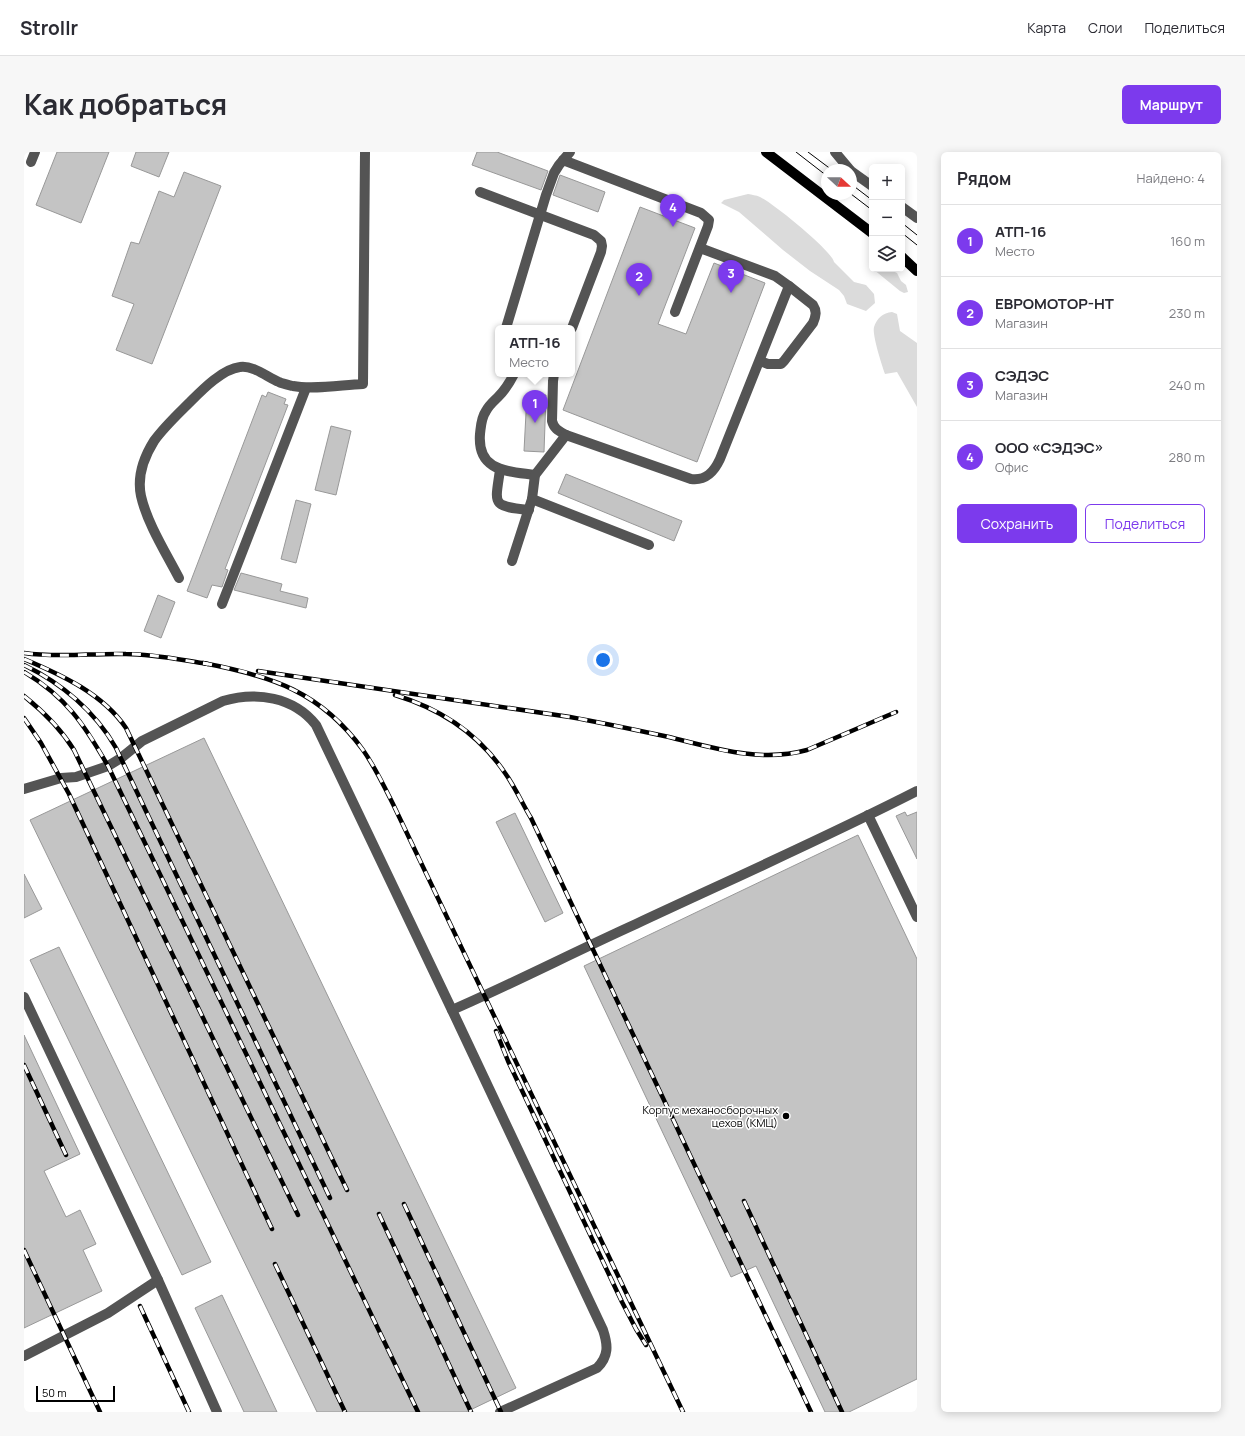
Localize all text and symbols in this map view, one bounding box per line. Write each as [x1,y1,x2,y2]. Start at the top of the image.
text: Strollr [20,15,78,41]
text: Карта [1027,18,1066,37]
text: Слои [1088,18,1122,37]
text: Поделиться [1144,18,1225,37]
text: Как добраться [24,85,227,123]
button: Маршрут [1122,85,1221,124]
north arrow [821,164,857,200]
map controls [869,164,905,272]
button: + [869,164,905,200]
text: Рядом [957,167,1011,190]
text: Найдено: 4 [1137,169,1205,187]
pin: 4 [660,194,686,227]
button: − [869,200,905,236]
text: АТП-16 [995,221,1046,242]
text: 1 [967,232,973,250]
text: 160 m [1170,232,1205,250]
button: layers [869,236,905,272]
text: Место [995,242,1035,260]
pin: 3 [718,260,744,293]
pin: 2 [626,263,652,296]
text: ЕВРОМОТОР-НТ [995,293,1114,314]
text: 2 [966,304,974,322]
text: 230 m [1169,304,1205,322]
text: Магазин [995,314,1048,332]
popup [495,325,575,377]
text: АТП-16 [509,332,561,353]
text: Место [509,353,549,371]
text: СЭДЭС [995,365,1049,386]
text: 3 [966,376,974,394]
text: 240 m [1169,376,1205,394]
text: Магазин [995,386,1048,404]
pin: 1 [522,390,548,423]
text: ООО «СЭДЭС» [995,437,1104,458]
text: 4 [966,448,974,466]
text: 280 m [1168,448,1205,466]
text: Офис [995,458,1028,476]
button: Сохранить [957,504,1077,543]
button: Поделиться [1085,504,1205,543]
your location [593,650,613,670]
place label: Корпус механосборочных цехов (КМЦ) [643,1102,778,1130]
marker: Корпус механосборочных цехов (КМЦ) [781,1111,791,1121]
scale bar [36,1384,115,1403]
text: 50 m [42,1385,67,1400]

